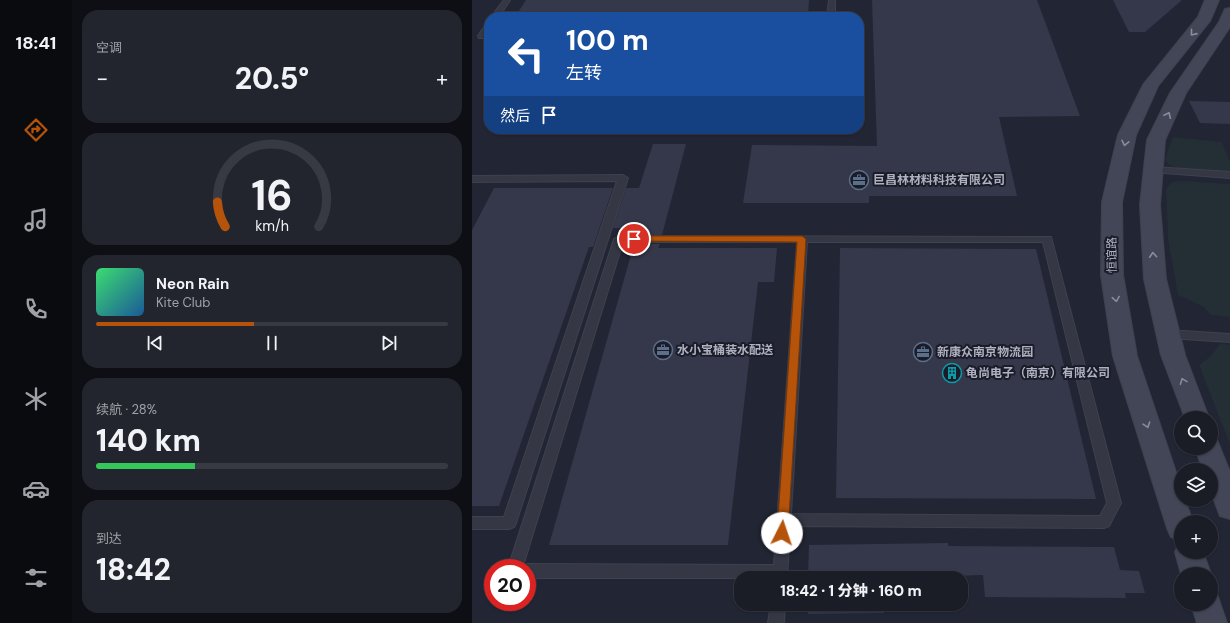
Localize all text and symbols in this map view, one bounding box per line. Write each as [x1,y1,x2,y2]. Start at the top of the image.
text: 100 m [566,22,649,59]
icon: left [500,28,552,80]
one-way arrow [1190,29,1197,36]
text: 18:41 [16,31,56,55]
text: 空调 [96,39,122,56]
text: 20.5° [235,59,309,98]
text: 左转 [566,61,602,85]
text: − [96,64,108,93]
text: + [436,64,448,93]
icon: arrive [538,104,560,126]
text: 然后 [500,106,530,126]
one-way arrow [1163,111,1171,119]
icon: directions [22,116,50,144]
one-way arrow [1121,140,1130,146]
text: 16 [251,169,293,223]
office icon: 巨昌林材料科技有限公司 [848,169,870,191]
place label: 巨昌林材料科技有限公司 [873,172,1005,188]
icon: music [22,206,50,234]
text: km/h [255,216,289,234]
pin [617,222,651,256]
icon: arrive [623,228,645,250]
street label: 恒谊路 [1104,237,1120,273]
one-way arrow [1149,252,1158,259]
text: Neon Rain [156,274,229,294]
text: Kite Club [156,294,210,311]
icon: phone [22,295,50,323]
one-way arrow [1111,296,1120,302]
icon: previous [144,332,166,354]
icon: pause [261,332,283,354]
icon: next [378,332,400,354]
office icon: 水小宝桶装水配送 [652,339,674,361]
office icon: 新康众南京物流园 [912,341,934,363]
place label: 水小宝桶装水配送 [677,342,773,358]
place label: 新康众南京物流园 [937,344,1033,360]
building icon: 龟尚电子（南京）有限公司 [941,362,963,384]
place label: 龟尚电子（南京）有限公司 [966,365,1110,381]
one-way arrow [1180,378,1188,385]
icon: climate [22,385,50,413]
text: 续航 · 28% [96,401,157,418]
map controls [1174,411,1218,611]
button: search [1174,411,1218,455]
text: 140 km [96,421,201,460]
one-way arrow [1143,421,1151,428]
button: layers [1174,463,1218,507]
icon: car [22,475,50,503]
position arrow [761,512,803,554]
button: + [1174,515,1218,559]
text: 到达 [96,530,122,547]
text: 18:42 [96,550,171,589]
speed limit sign: 20 [484,559,536,611]
icon: filters [22,564,50,592]
button: − [1174,567,1218,611]
text: 18:42 · 1 分钟 · 160 m [780,581,922,601]

